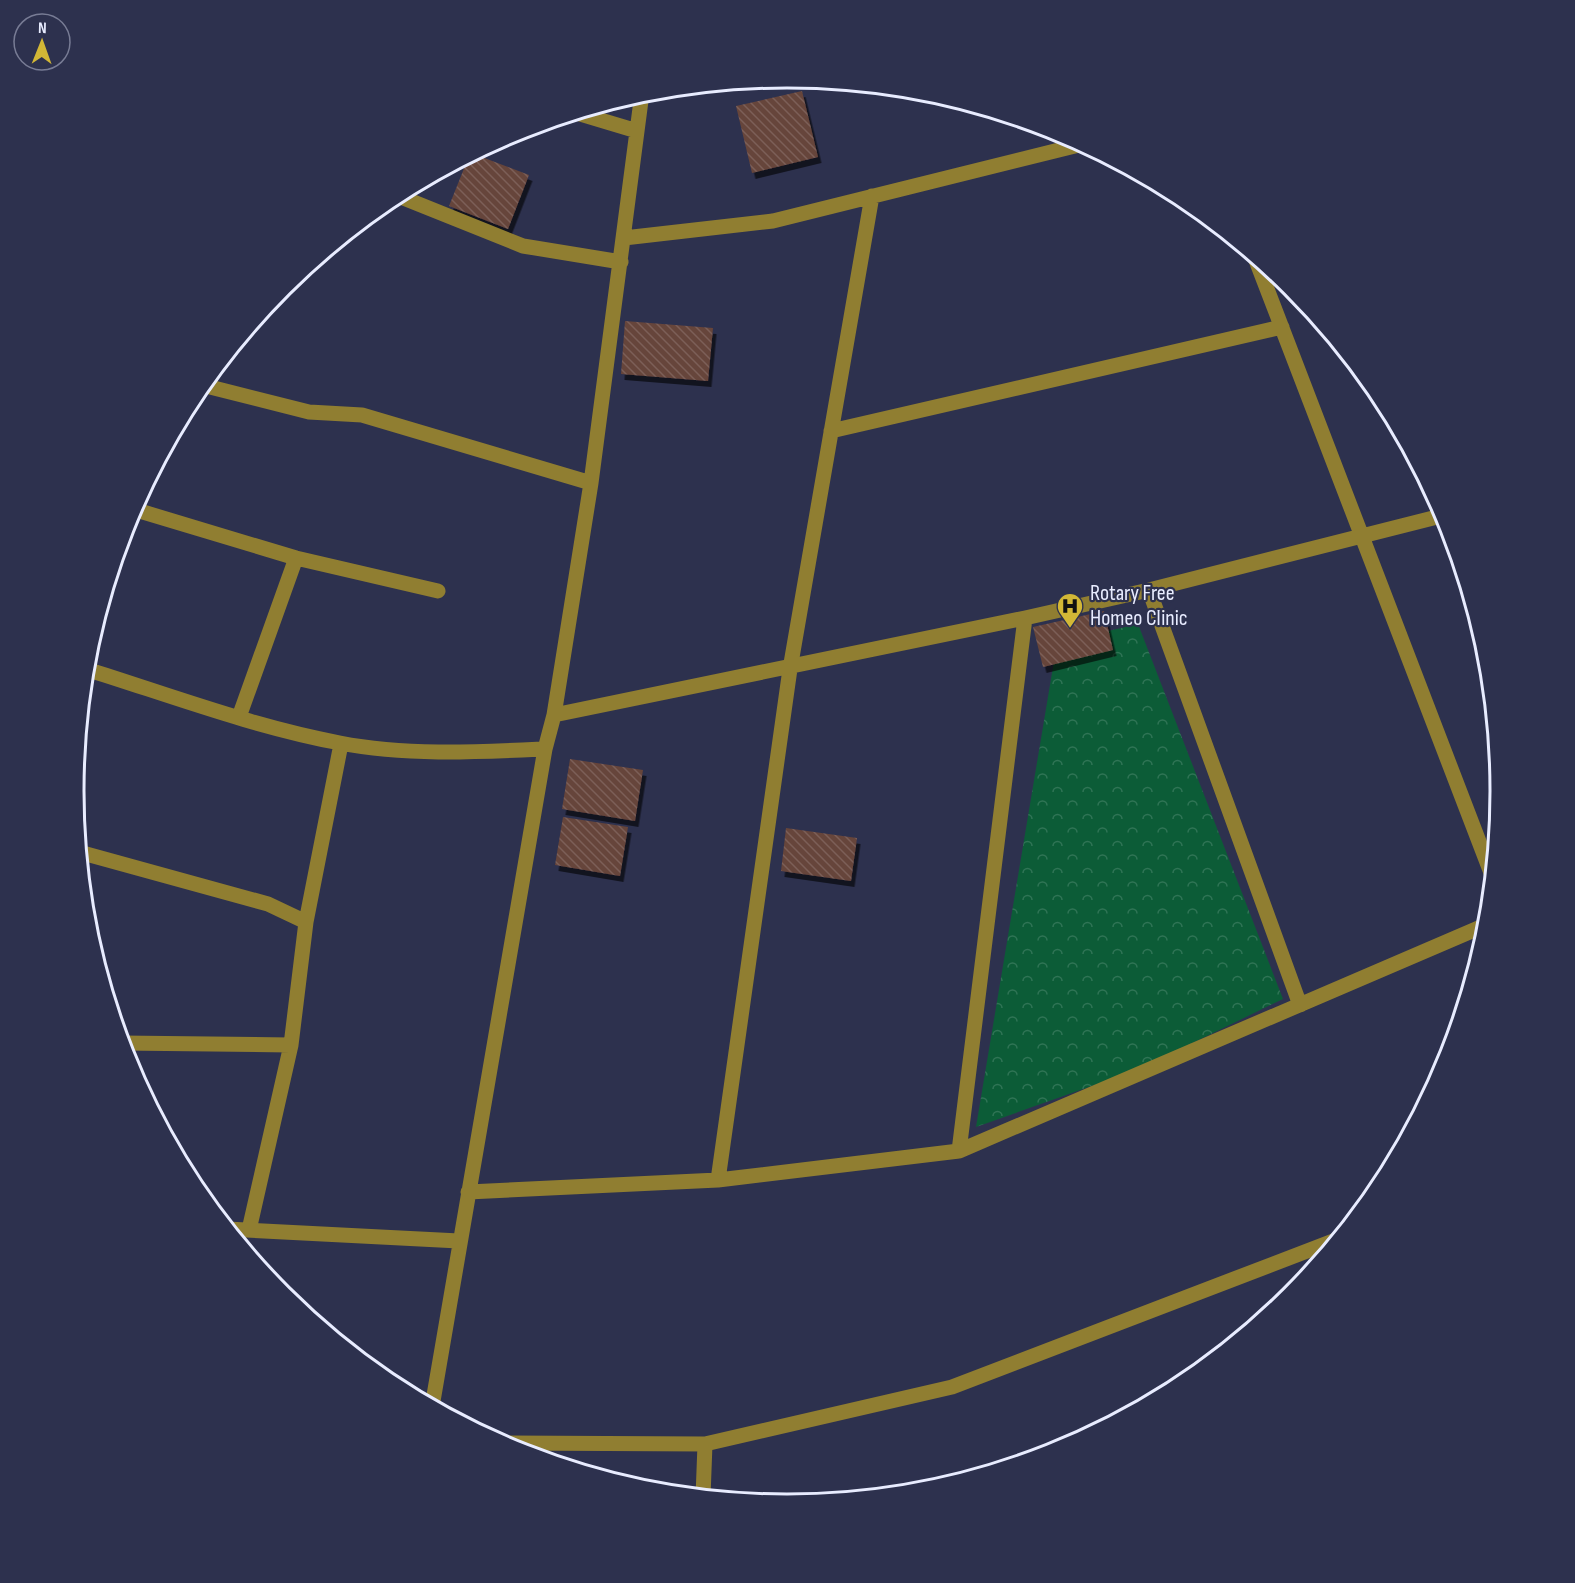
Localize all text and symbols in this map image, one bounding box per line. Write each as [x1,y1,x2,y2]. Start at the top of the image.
north arrow [12,12,72,72]
text: N [38,19,47,38]
place label: Rotary Free Homeo Clinic [1090,580,1188,632]
hospital icon: Rotary Free Homeo Clinic [1055,591,1085,629]

